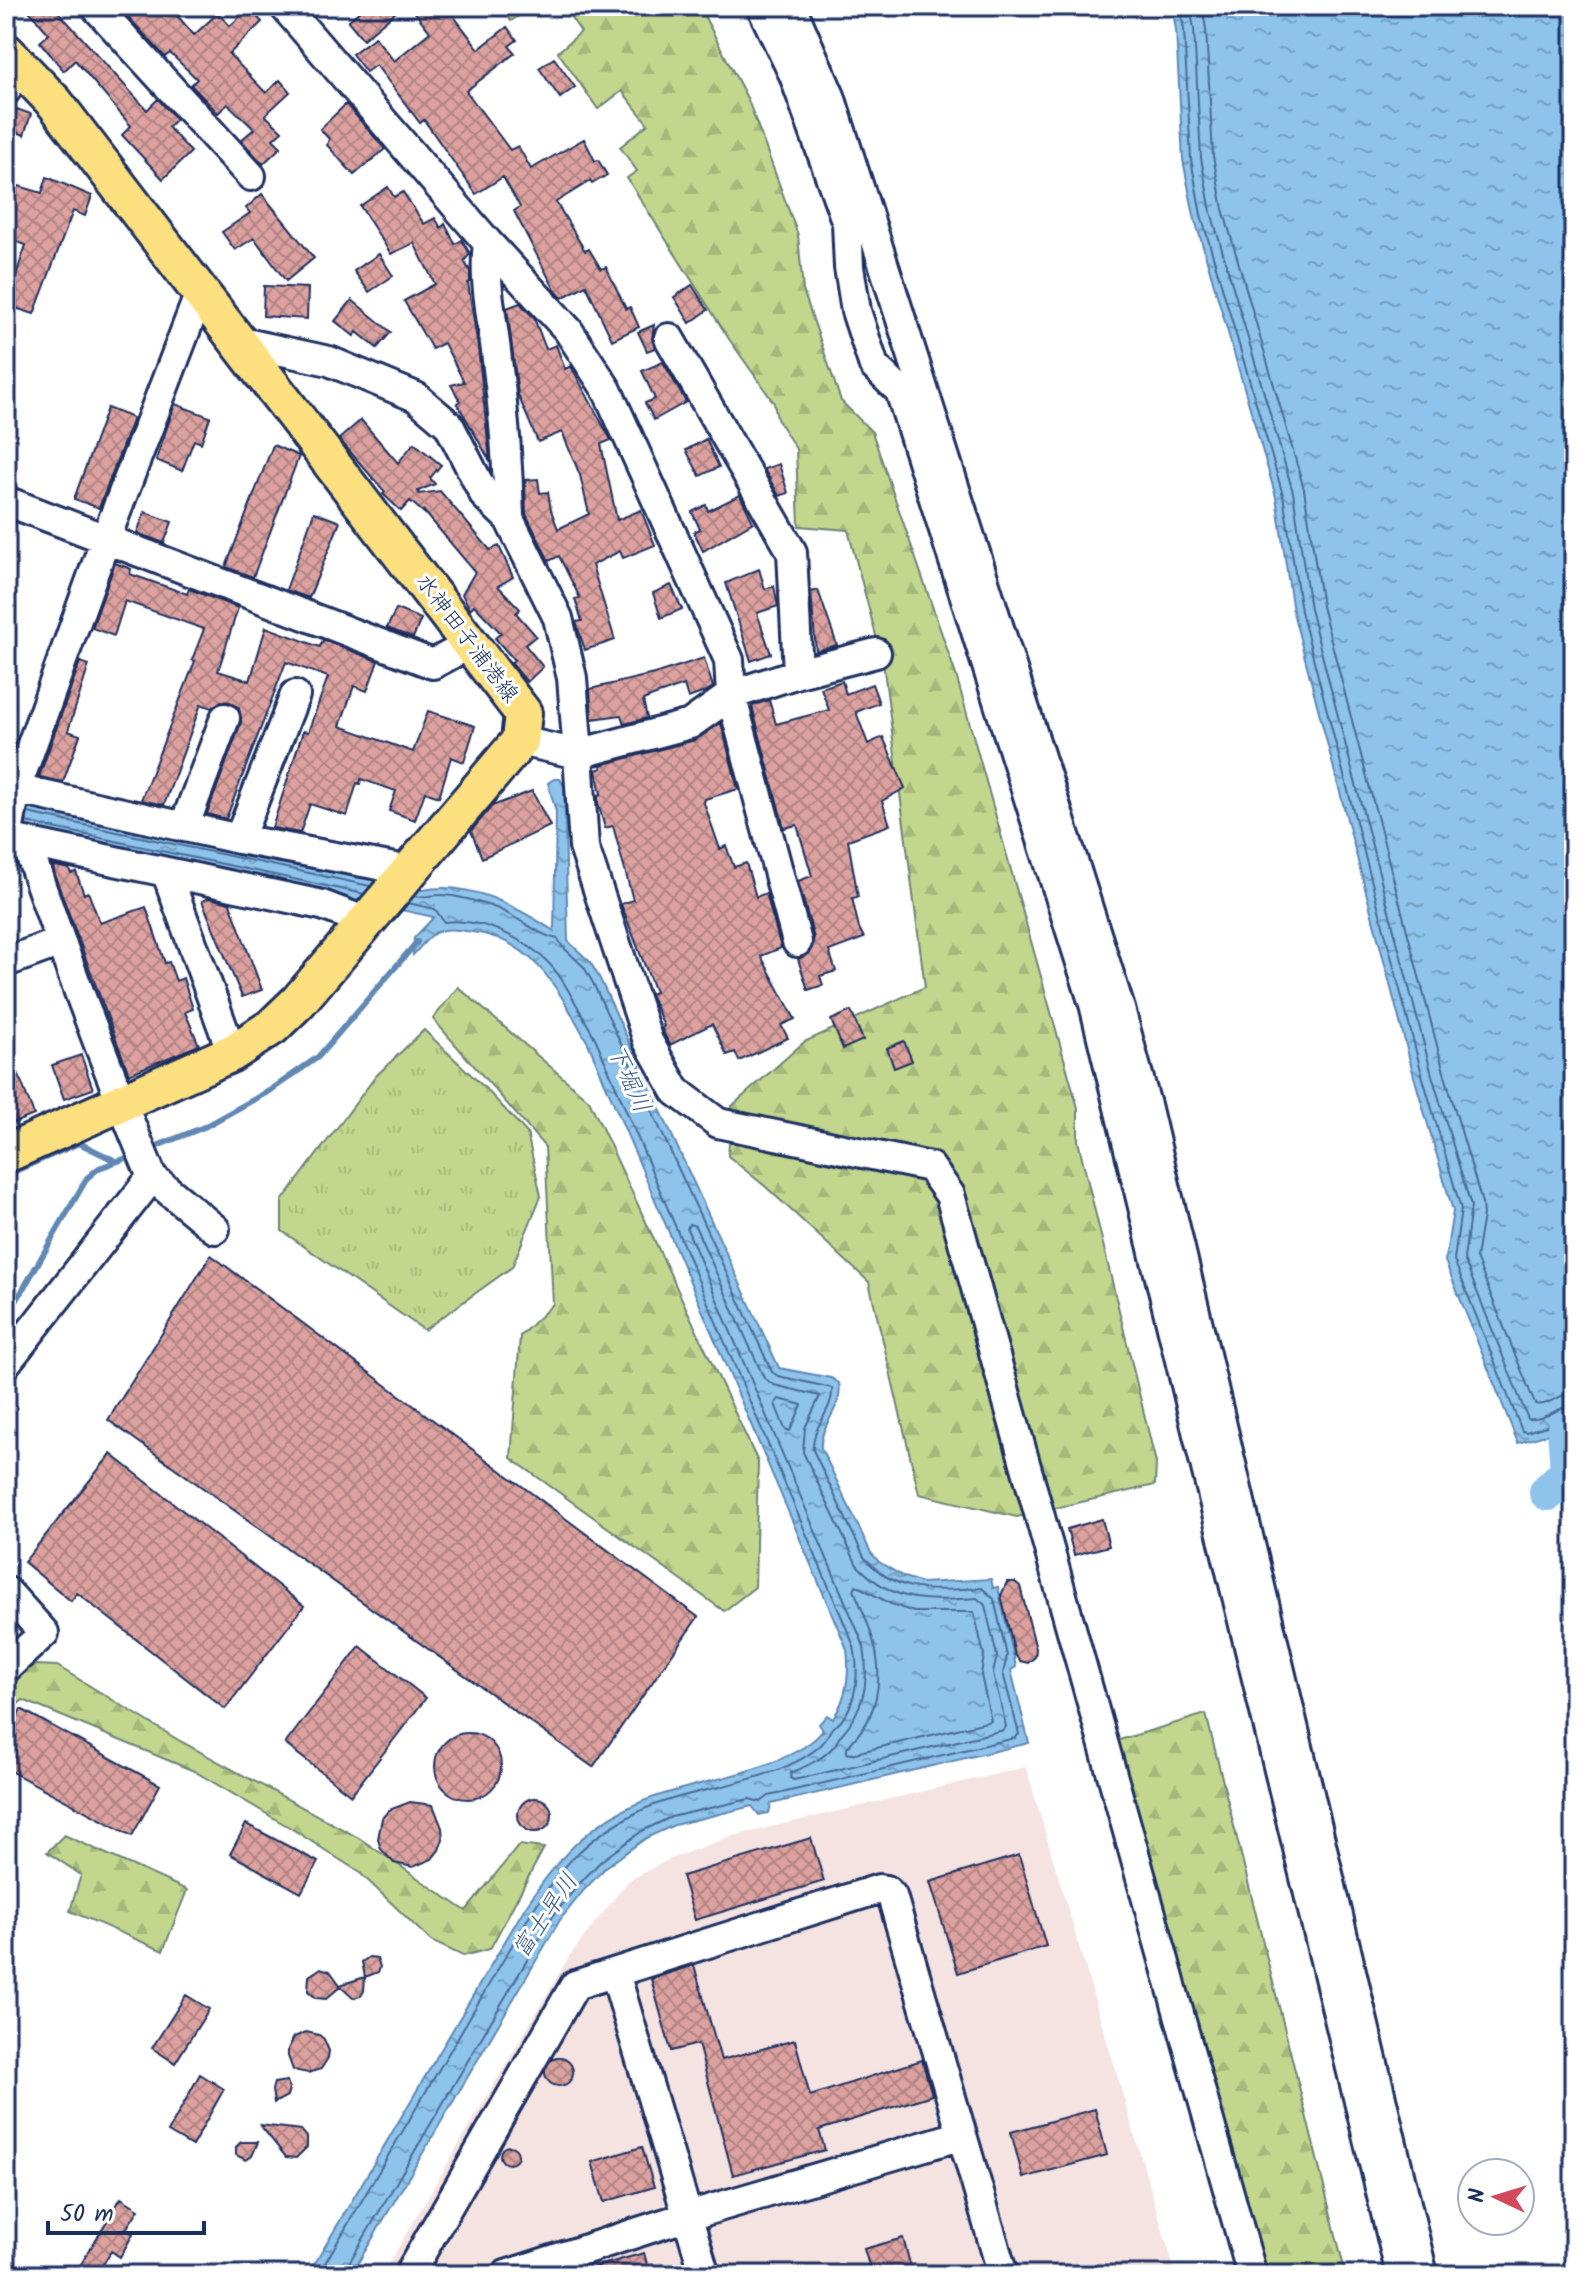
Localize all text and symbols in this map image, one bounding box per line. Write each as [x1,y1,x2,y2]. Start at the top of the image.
street label: 水神田子浦港線 [406,567,526,711]
water label: 下堀川 [596,1038,660,1120]
water label: 富士早川 [503,1865,589,1967]
north arrow [1456,2157,1536,2237]
scale bar [48,2185,204,2235]
text: N [1461,2188,1496,2204]
text: 50 m [60,2195,114,2234]

